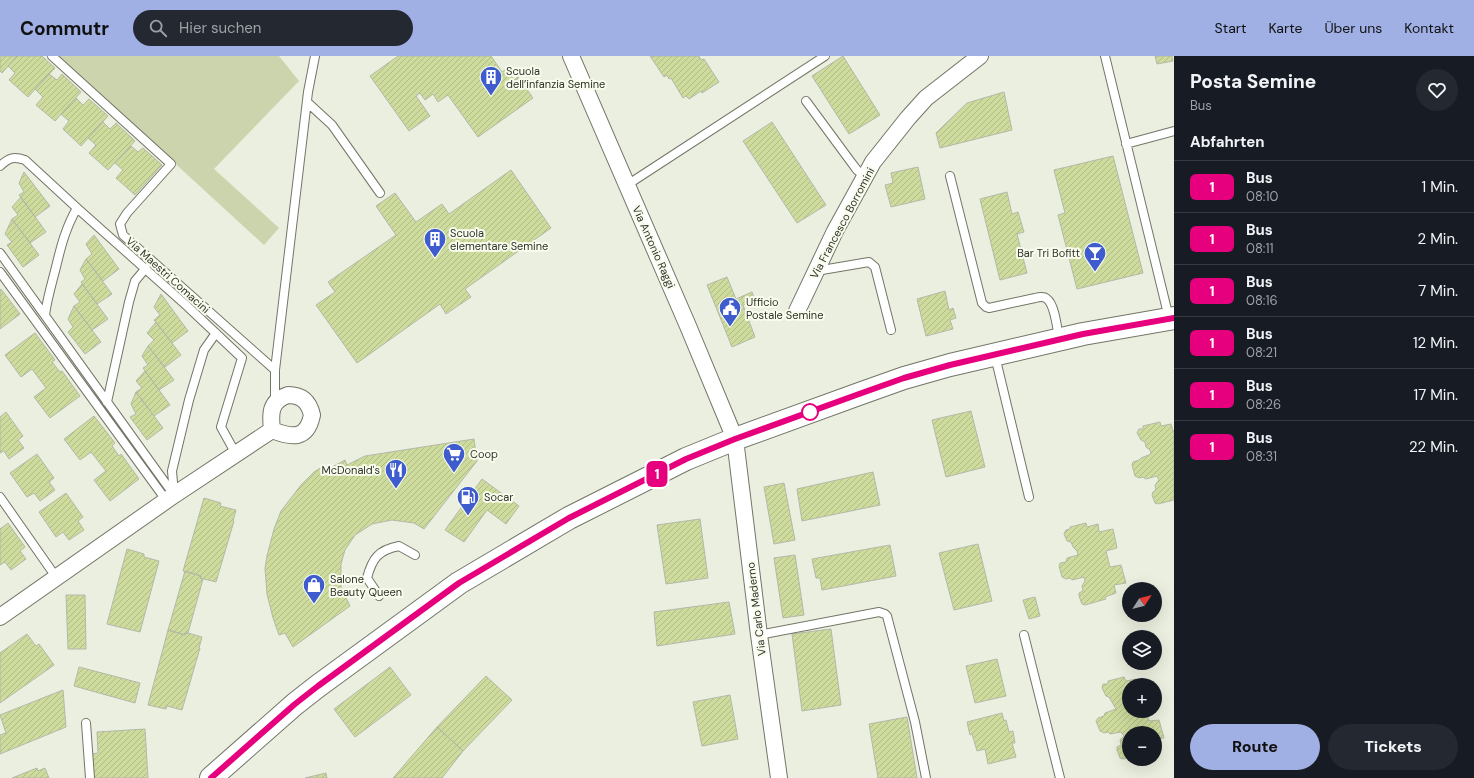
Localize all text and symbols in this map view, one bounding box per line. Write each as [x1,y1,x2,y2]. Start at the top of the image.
search box [133,10,413,46]
text: Commutr [20,16,109,41]
icon: search [147,17,169,39]
text: Hier suchen [179,18,261,38]
text: Start [1215,19,1246,37]
text: Karte [1268,19,1302,37]
text: Über uns [1324,19,1382,37]
text: Kontakt [1404,19,1454,37]
building icon: Scuola dell’infanzia Semine [478,64,504,97]
place label: Scuola dell’infanzia Semine [506,64,605,91]
text: Posta Semine [1190,69,1316,94]
button: heart [1416,69,1458,111]
text: Bus [1190,97,1212,114]
text: Abfahrten [1190,132,1265,152]
street label: Via Francesco Borromini [807,165,877,281]
text: Bus [1246,168,1273,188]
text: 1 Min. [1422,177,1458,197]
text: 1 [1209,178,1215,196]
text: 08:10 [1246,188,1278,205]
street label: Via Antonio Raggi [630,204,678,290]
text: Bus [1246,220,1273,240]
building icon: Scuola elementare Semine [422,226,448,259]
place label: Scuola elementare Semine [450,226,548,253]
text: 2 Min. [1418,229,1458,249]
text: 1 [1209,230,1215,248]
street label: Via Maestri Comacini [123,234,213,316]
bar icon: Bar Tri Bofitt [1082,240,1108,273]
text: 08:11 [1246,240,1274,257]
place label: Bar Tri Bofitt [1017,246,1080,260]
text: Bus [1246,272,1273,292]
text: 7 Min. [1418,281,1458,301]
text: 1 [1209,282,1215,300]
text: 08:16 [1246,292,1278,309]
public building icon: Ufficio Postale Semine [717,295,743,328]
place label: Ufficio Postale Semine [746,295,823,322]
text: Bus [1246,324,1273,344]
text: 12 Min. [1413,333,1458,353]
text: 1 [1209,334,1215,352]
text: 08:21 [1246,344,1277,361]
text: Bus [1246,376,1273,396]
text: 17 Min. [1414,385,1458,405]
text: 1 [1209,386,1215,404]
text: 08:26 [1246,396,1281,413]
unlabelled marker [801,403,819,421]
text: Bus [1246,428,1273,448]
text: 22 Min. [1409,437,1458,457]
text: 1 [1209,438,1215,456]
supermarket icon: Coop [441,441,467,474]
place label: Coop [470,447,498,461]
text: 08:31 [1246,448,1277,465]
restaurant icon: McDonald's [383,457,409,490]
line badge: 1 [644,461,670,487]
place label: McDonald's [321,463,380,477]
text: 1 [654,465,660,483]
fuel station icon: Socar [455,484,481,517]
place label: Socar [484,490,513,504]
street label: Via Carlo Maderno [743,561,769,657]
shop icon: Salone Beauty Queen [301,572,327,605]
place label: Salone Beauty Queen [330,572,402,599]
north arrow [1122,582,1162,622]
map controls [1122,582,1162,766]
button: layers [1122,630,1162,670]
button: + [1122,678,1162,718]
button: Route [1190,724,1320,770]
button: Tickets [1328,724,1458,770]
button: − [1122,726,1162,766]

